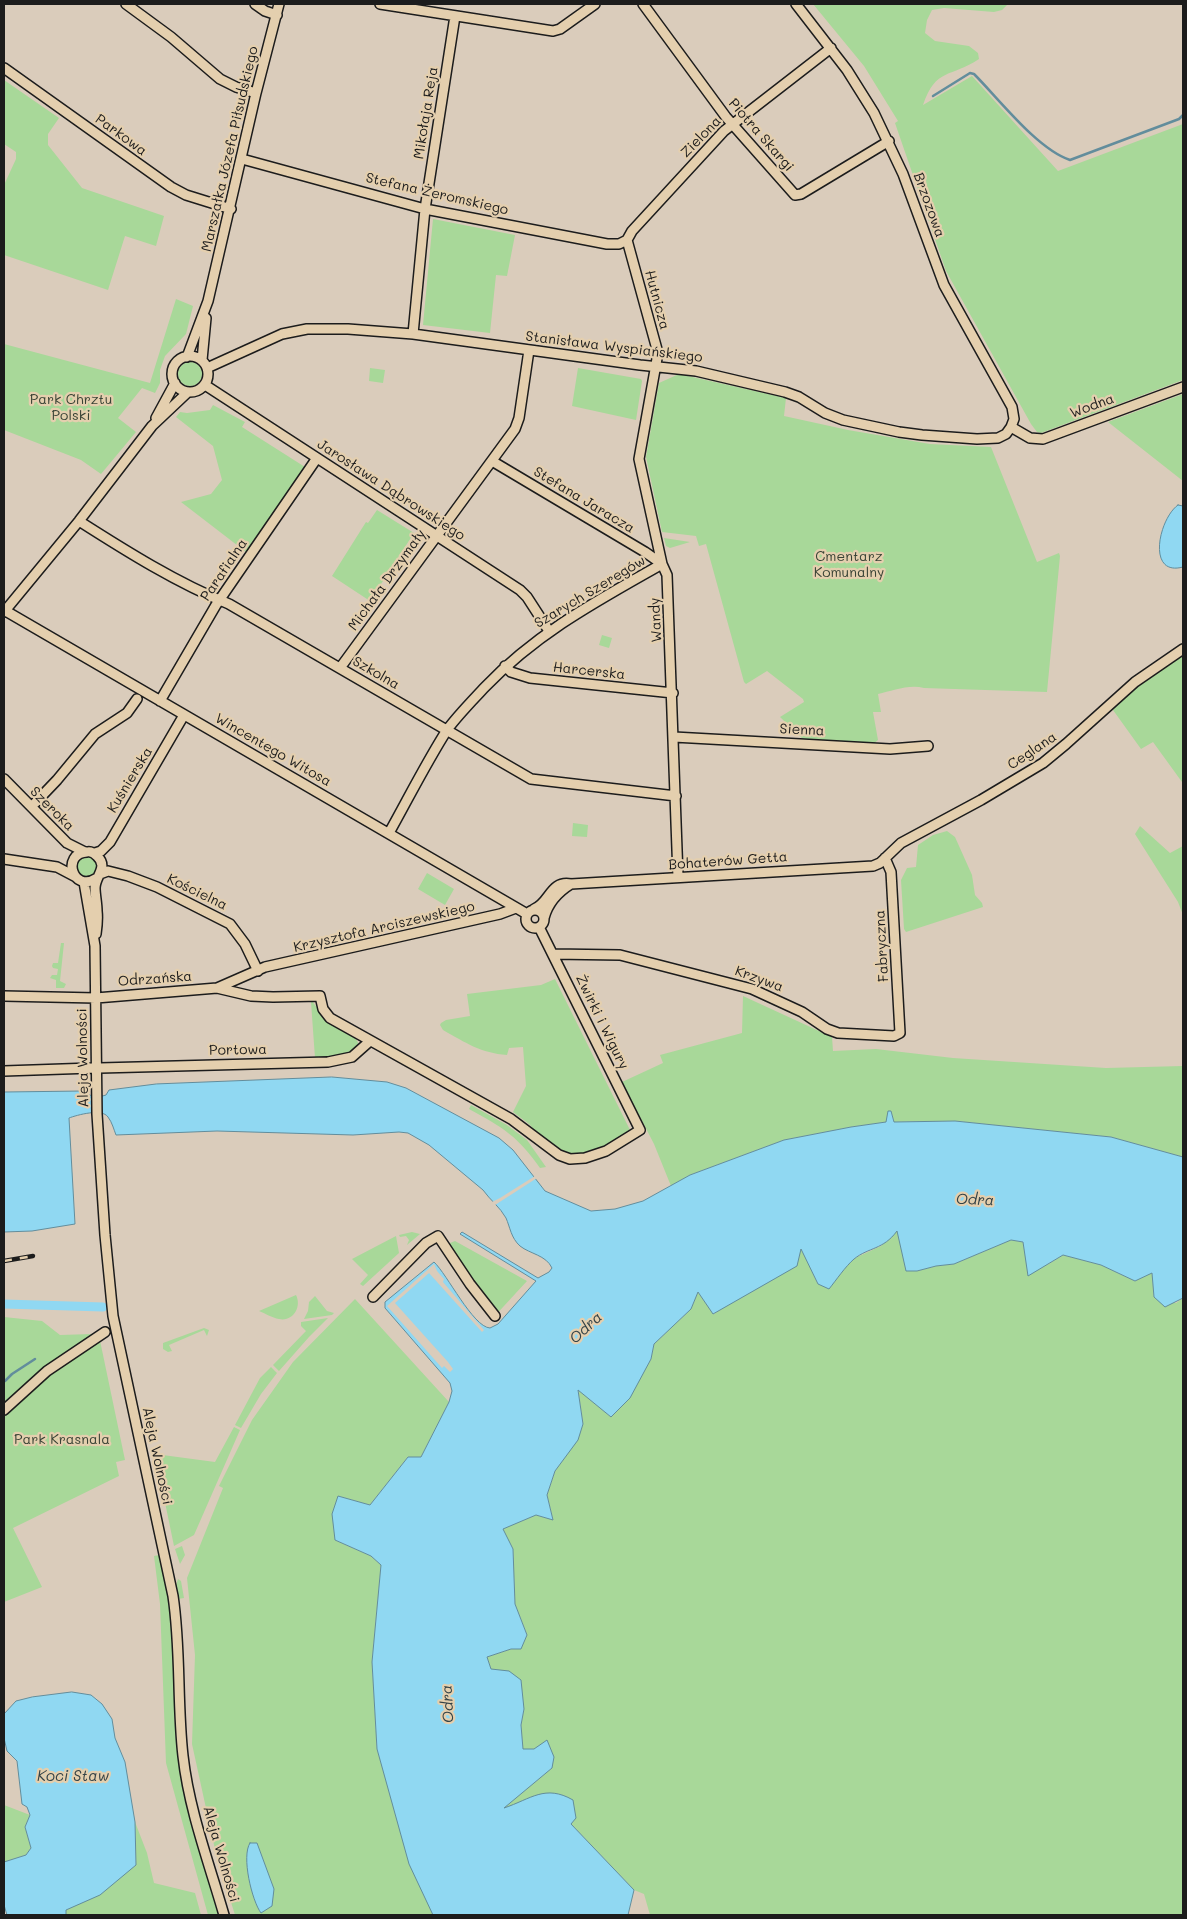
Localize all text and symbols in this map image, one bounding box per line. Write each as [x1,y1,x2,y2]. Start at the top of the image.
street label: Marszałka Józefa Piłsudskiego [198,45,262,253]
street label: Mikołaja Reja [410,66,442,160]
street label: Piotra Skargi [725,95,797,175]
street label: Parkowa [92,111,150,159]
street label: Zielona [677,113,725,161]
street label: Stefana Żeromskiego [364,169,510,219]
street label: Brzozowa [910,170,948,240]
street label: Hutnicza [641,269,673,331]
street label: Stanisława Wyspiańskiego [525,328,703,366]
street label: Wodna [1068,390,1116,422]
park label: Park Chrztu Polski [30,392,112,424]
street label: Jarosława Dąbrowskiego [314,436,468,544]
street label: Stefana Jaracza [531,463,637,537]
street label: Michała Drzymały [345,526,429,634]
street label: Parafialna [197,536,251,604]
park label: Cmentarz Komunalny [814,549,884,582]
street label: Szarych Szeregów [531,552,649,632]
street label: Wandy [646,597,666,643]
street label: Szkolna [350,653,402,693]
street label: Harcerska [552,659,626,683]
street label: Wincentego Witosa [212,710,334,790]
street label: Sienna [779,720,825,740]
street label: Ceglana [1004,729,1060,773]
street label: Kuśnierska [104,744,156,816]
street label: Szeroka [26,783,78,835]
street label: Bohaterów Getta [668,848,788,874]
street label: Kościelna [164,870,230,914]
street label: Krzysztofa Arciszewskiego [292,898,476,956]
street label: Fabryczna [872,909,892,983]
street label: Krzywa [733,963,785,995]
street label: Odrzańska [117,968,193,990]
street label: Żwirki i Wigury [572,972,632,1072]
street label: Aleja Wolności [74,1008,92,1108]
street label: Portowa [209,1041,267,1059]
water label: Odra [956,1190,994,1210]
water label: Odra [566,1308,606,1348]
street label: Aleja Wolności [138,1406,176,1506]
park label: Park Krasnala [14,1432,110,1448]
water label: Odra [438,1684,458,1724]
water label: Koci Staw [37,1767,109,1785]
street label: Aleja Wolności [199,1804,243,1904]

